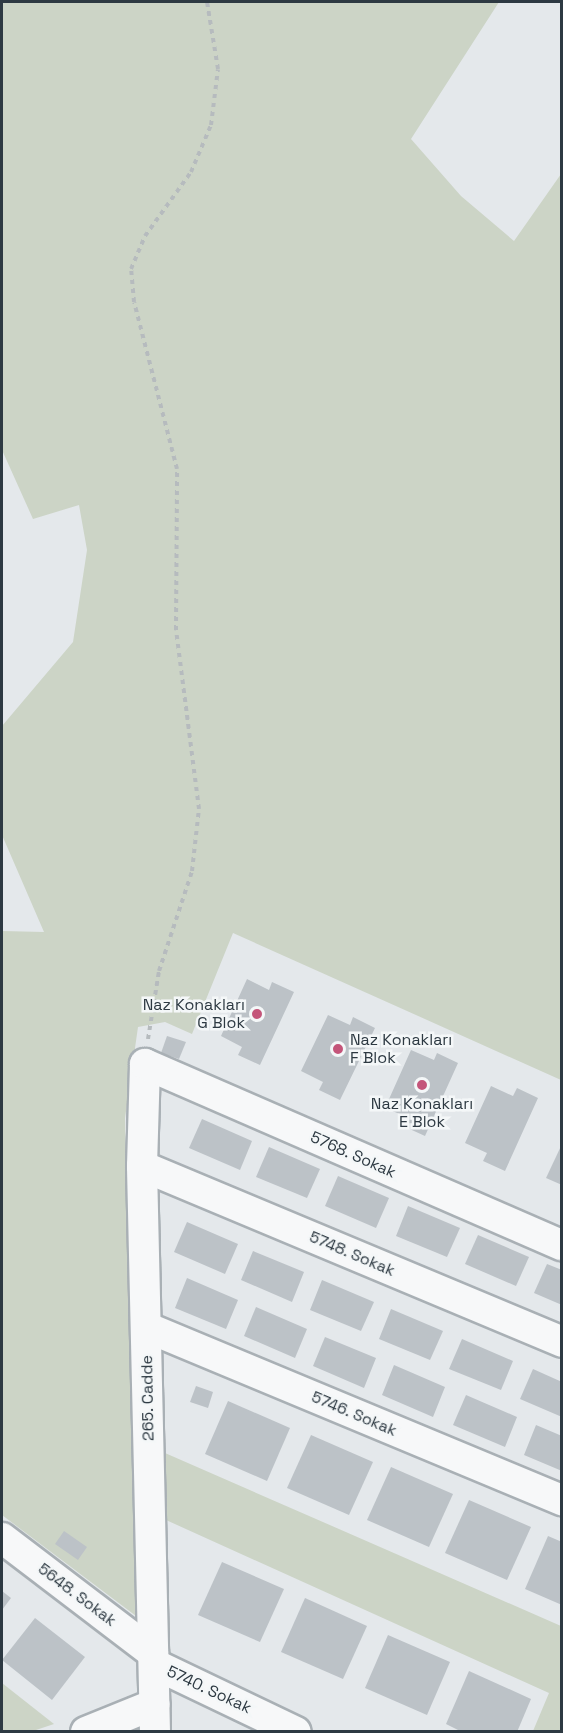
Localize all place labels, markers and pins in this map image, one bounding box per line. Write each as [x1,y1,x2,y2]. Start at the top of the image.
place label: Naz Konakları G Blok [143,995,245,1033]
marker: Naz Konakları G Blok [250,1007,264,1021]
place label: Naz Konakları F Blok [350,1030,452,1068]
marker: Naz Konakları F Blok [331,1042,345,1056]
marker: Naz Konakları E Blok [415,1078,429,1092]
place label: Naz Konakları E Blok [371,1094,473,1132]

